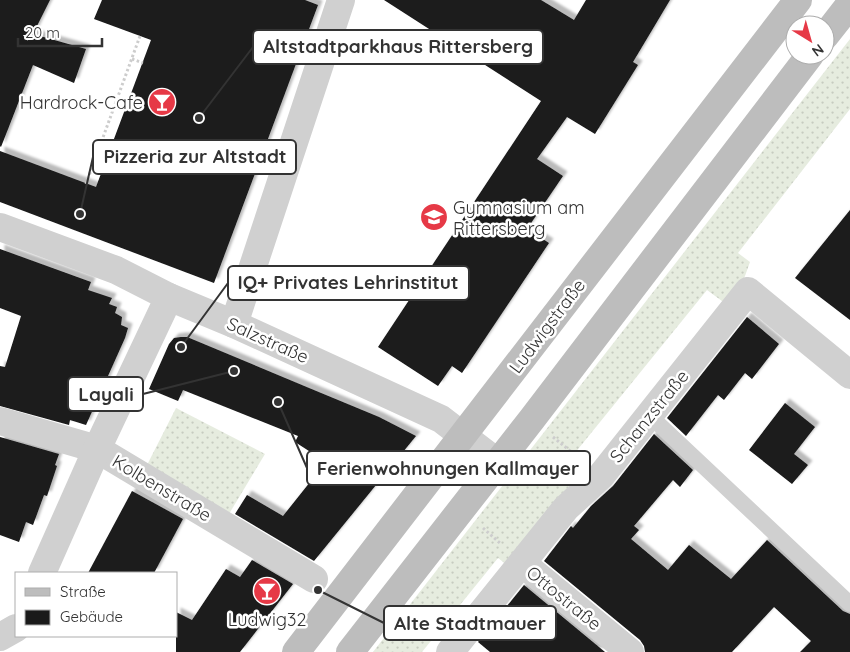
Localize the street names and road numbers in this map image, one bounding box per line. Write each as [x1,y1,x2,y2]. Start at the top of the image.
street label: Ludwigstraße [504,274,590,378]
street label: Salzstraße [224,312,312,368]
street label: Schanzstraße [605,365,693,467]
street label: Kolbenstraße [108,449,216,527]
street label: Ottostraße [522,561,606,635]

